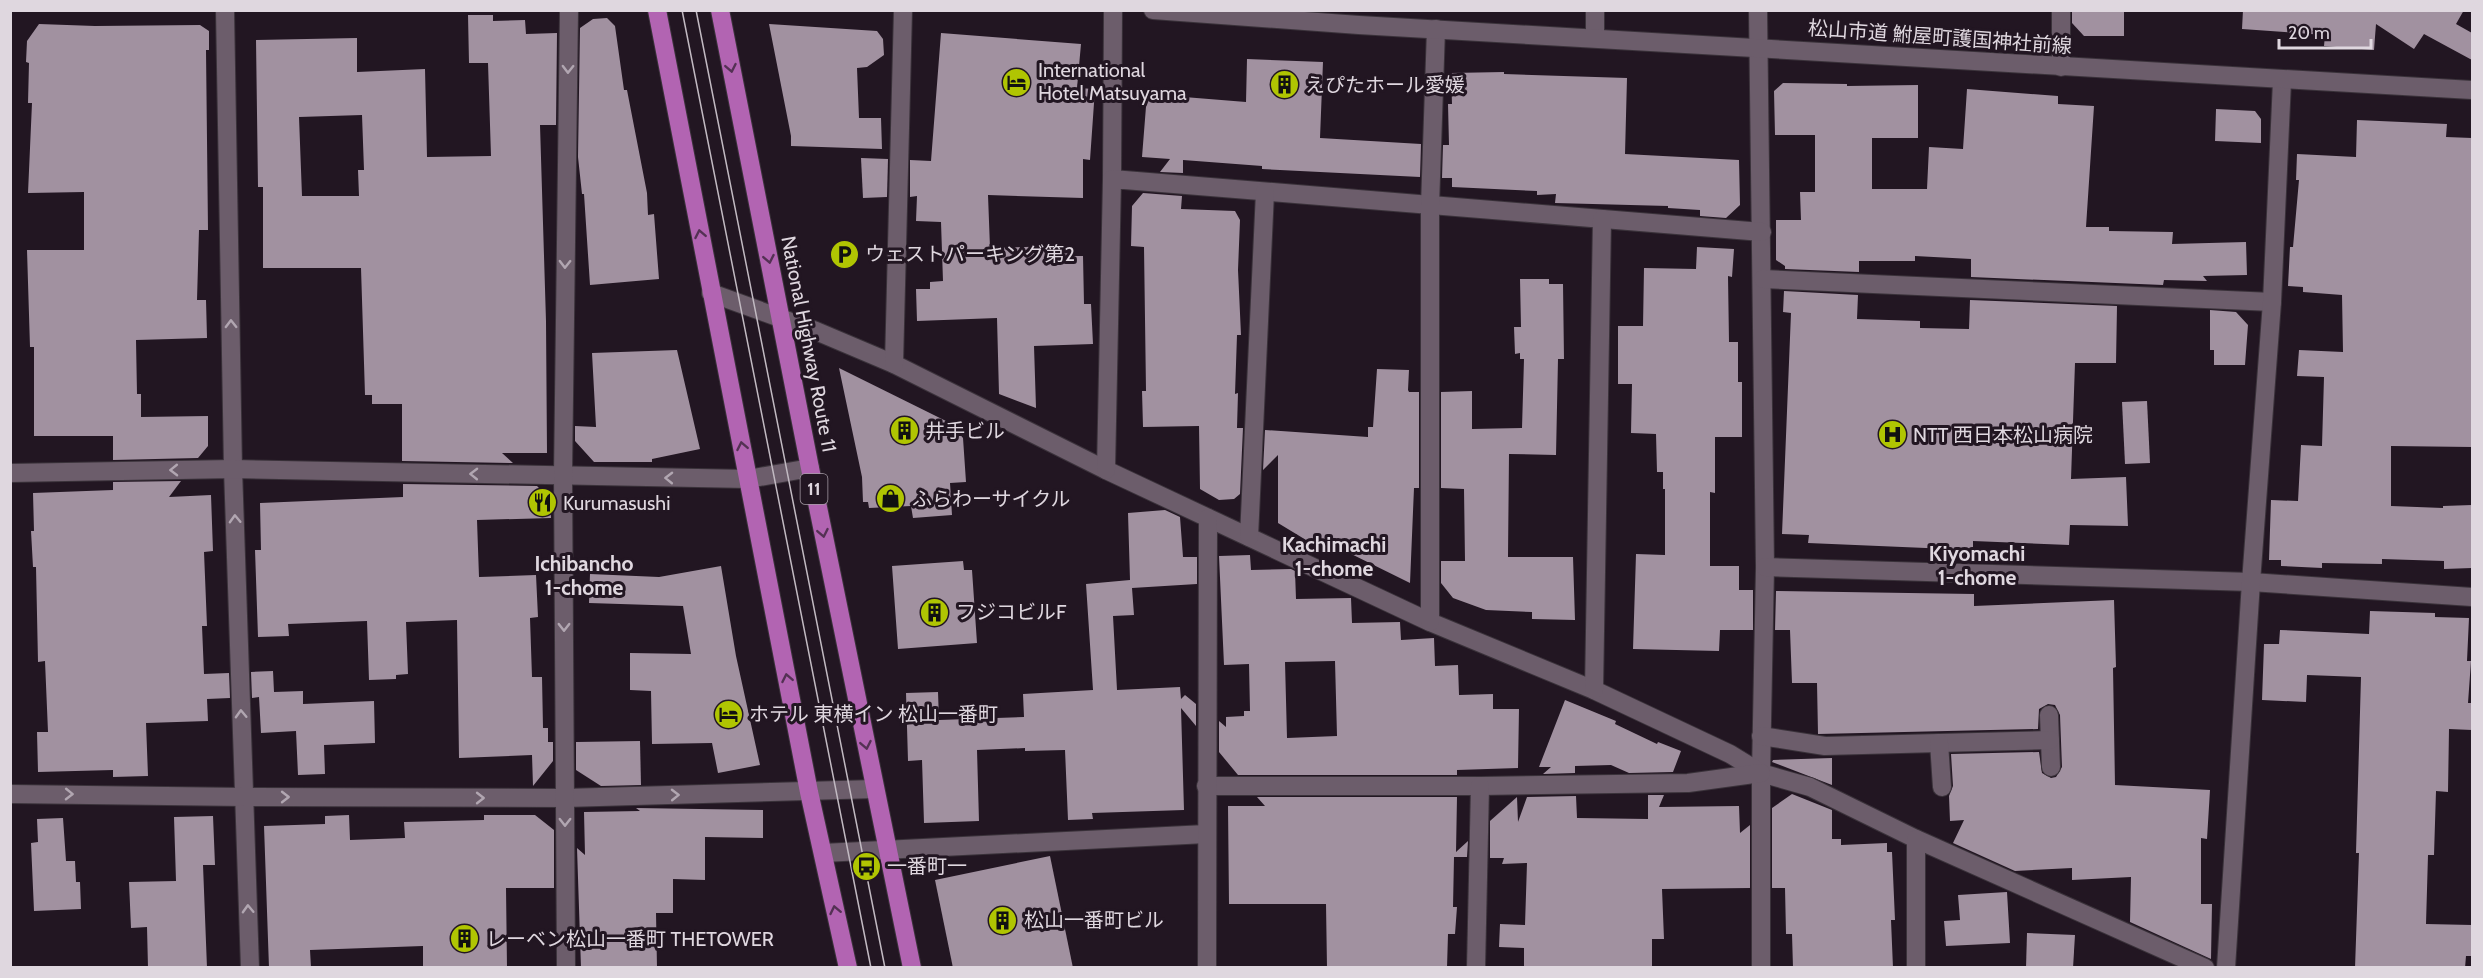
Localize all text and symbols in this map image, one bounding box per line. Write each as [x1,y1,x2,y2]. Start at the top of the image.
scale bar [2279,12,2370,50]
street label: 松山市道 鮒屋町護国神社前線 [1807,16,2073,58]
text: 20 m [2288,22,2330,44]
place label: International Hotel Matsuyama [1038,58,1187,105]
one-way arrow [724,63,737,73]
one-way arrow [562,64,574,73]
hotel icon: International Hotel Matsuyama [1001,66,1033,98]
building icon: えぴたホール愛媛 [1268,69,1300,101]
place label: えぴたホール愛媛 [1305,73,1465,97]
one-way arrow [694,229,707,239]
street label: National Highway Route 11 [776,234,842,454]
parking icon: ウェストパーキング第2 [828,238,860,270]
place label: ウェストパーキング第2 [865,242,1075,266]
one-way arrow [762,254,775,264]
one-way arrow [559,259,571,268]
one-way arrow [224,320,237,329]
building icon: 井手ビル [888,415,920,447]
place label: 井手ビル [925,419,1005,443]
hospital icon: NTT 西日本松山病院 [1876,419,1908,451]
place label: NTT 西日本松山病院 [1913,423,2093,447]
one-way arrow [736,441,749,451]
one-way arrow [169,464,178,476]
one-way arrow [469,467,478,480]
one-way arrow [664,472,673,484]
road number: 11 [800,474,828,504]
shop icon: ふらわーサイクル [875,483,907,515]
restaurant icon: Kurumasushi [526,487,558,519]
place label: ふらわーサイクル [912,487,1071,511]
place label: Kurumasushi [563,491,670,515]
one-way arrow [228,515,241,524]
one-way arrow [816,528,829,538]
district label: Kachimachi 1-chome [1282,532,1386,581]
district label: Kiyomachi 1-chome [1929,541,2025,590]
district label: Ichibancho 1-chome [535,551,633,600]
building icon: フジコビルF [919,596,951,628]
place label: フジコビルF [956,600,1067,624]
one-way arrow [558,622,570,631]
one-way arrow [781,674,794,684]
hotel icon: ホテル 東横イン 松山一番町 [712,698,744,730]
place label: ホテル 東横イン 松山一番町 [749,702,998,726]
one-way arrow [235,710,248,719]
one-way arrow [859,739,872,749]
one-way arrow [64,788,73,801]
one-way arrow [670,789,679,802]
one-way arrow [280,791,289,803]
one-way arrow [475,792,484,804]
one-way arrow [559,817,571,826]
bus stop icon: 一番町一 [850,850,882,882]
place label: 一番町一 [887,854,967,878]
building icon: 松山一番町ビル [987,904,1019,936]
one-way arrow [242,905,255,914]
one-way arrow [829,906,842,916]
place label: 松山一番町ビル [1024,908,1164,932]
building icon: レーベン松山一番町 THETOWER [449,923,481,955]
place label: レーベン松山一番町 THETOWER [486,927,774,951]

